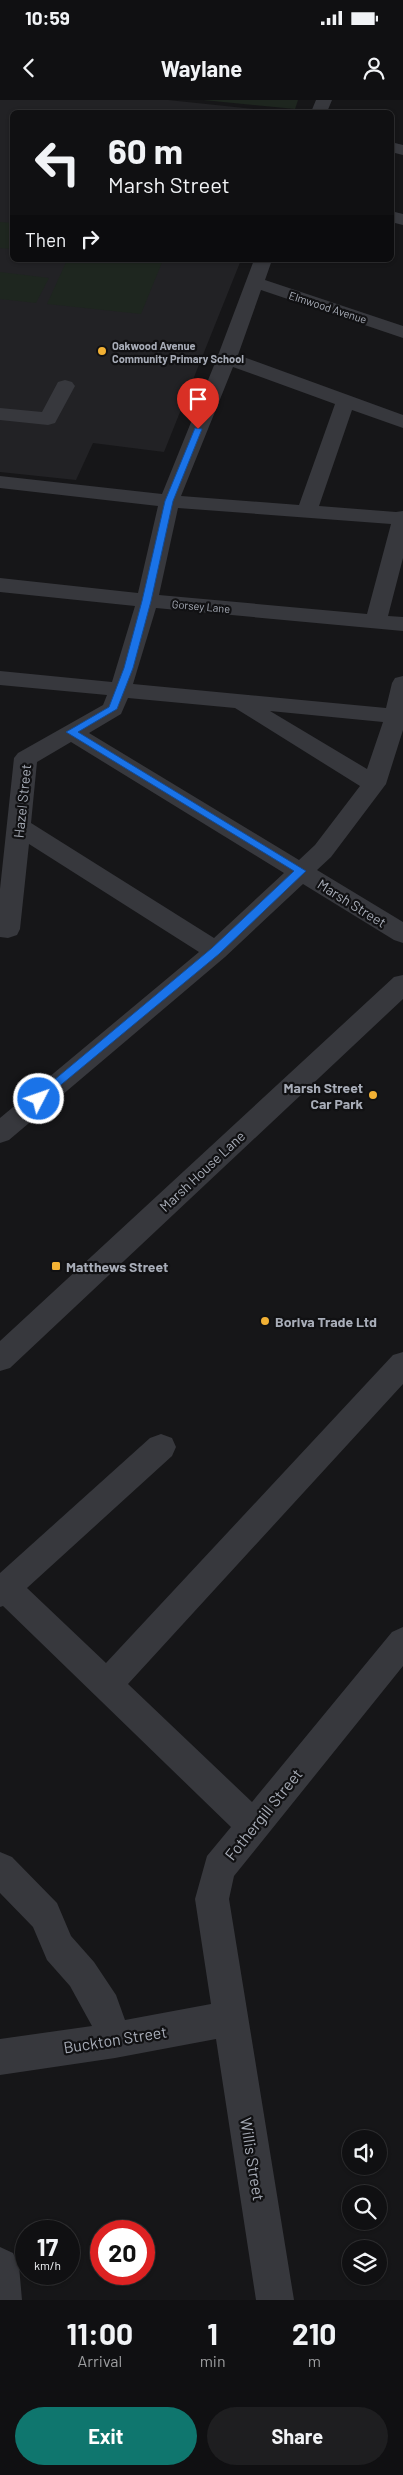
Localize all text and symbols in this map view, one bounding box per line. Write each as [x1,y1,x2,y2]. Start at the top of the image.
text: 10:59 [25,6,70,29]
icon: back [15,54,43,82]
icon: person [360,54,388,82]
text: Waylane [161,55,242,81]
text: 60 m [108,129,183,171]
icon: left [25,130,90,195]
text: Marsh Street [108,171,230,197]
icon: right [76,225,104,253]
text: Then [25,228,66,251]
street label: Elmwood Avenue [287,288,369,326]
place label: Oakwood Avenue Community Primary School [112,339,244,365]
marker: Oakwood Avenue Community Primary School [96,345,108,357]
pin [177,378,219,429]
icon: arrive [184,385,212,413]
street label: Gorsey Lane [171,597,231,615]
street label: Hazel Street [10,763,34,839]
street label: Marsh Street [315,875,389,931]
position arrow [12.0,1072,64.0,1124]
place label: Marsh Street Car Park [284,1079,364,1112]
marker: Marsh Street Car Park [367,1089,379,1101]
street label: Marsh House Lane [156,1127,248,1215]
place label: Matthews Street [66,1258,168,1275]
marker: Matthews Street [50,1260,62,1272]
place label: Boriva Trade Ltd [275,1313,377,1330]
marker: Boriva Trade Ltd [259,1315,271,1327]
street label: Fothergill Street [220,1764,306,1864]
street label: Buckton Street [62,2021,168,2057]
street label: Willis Street [237,2116,269,2202]
map controls [342,2130,387,2285]
button: sound [342,2130,387,2175]
button: search [342,2185,387,2230]
speed limit sign: 20 [90,2220,155,2285]
text: 17 [37,2231,58,2261]
button: layers [342,2240,387,2285]
text: km/h [34,2258,61,2272]
text: 11:00 [67,2315,133,2351]
text: 1 [207,2315,218,2351]
text: 210 [292,2315,336,2351]
text: Arrival [77,2351,122,2370]
text: min [200,2351,226,2370]
text: m [308,2351,321,2370]
button: Exit [15,2407,197,2465]
button: Share [207,2407,388,2465]

